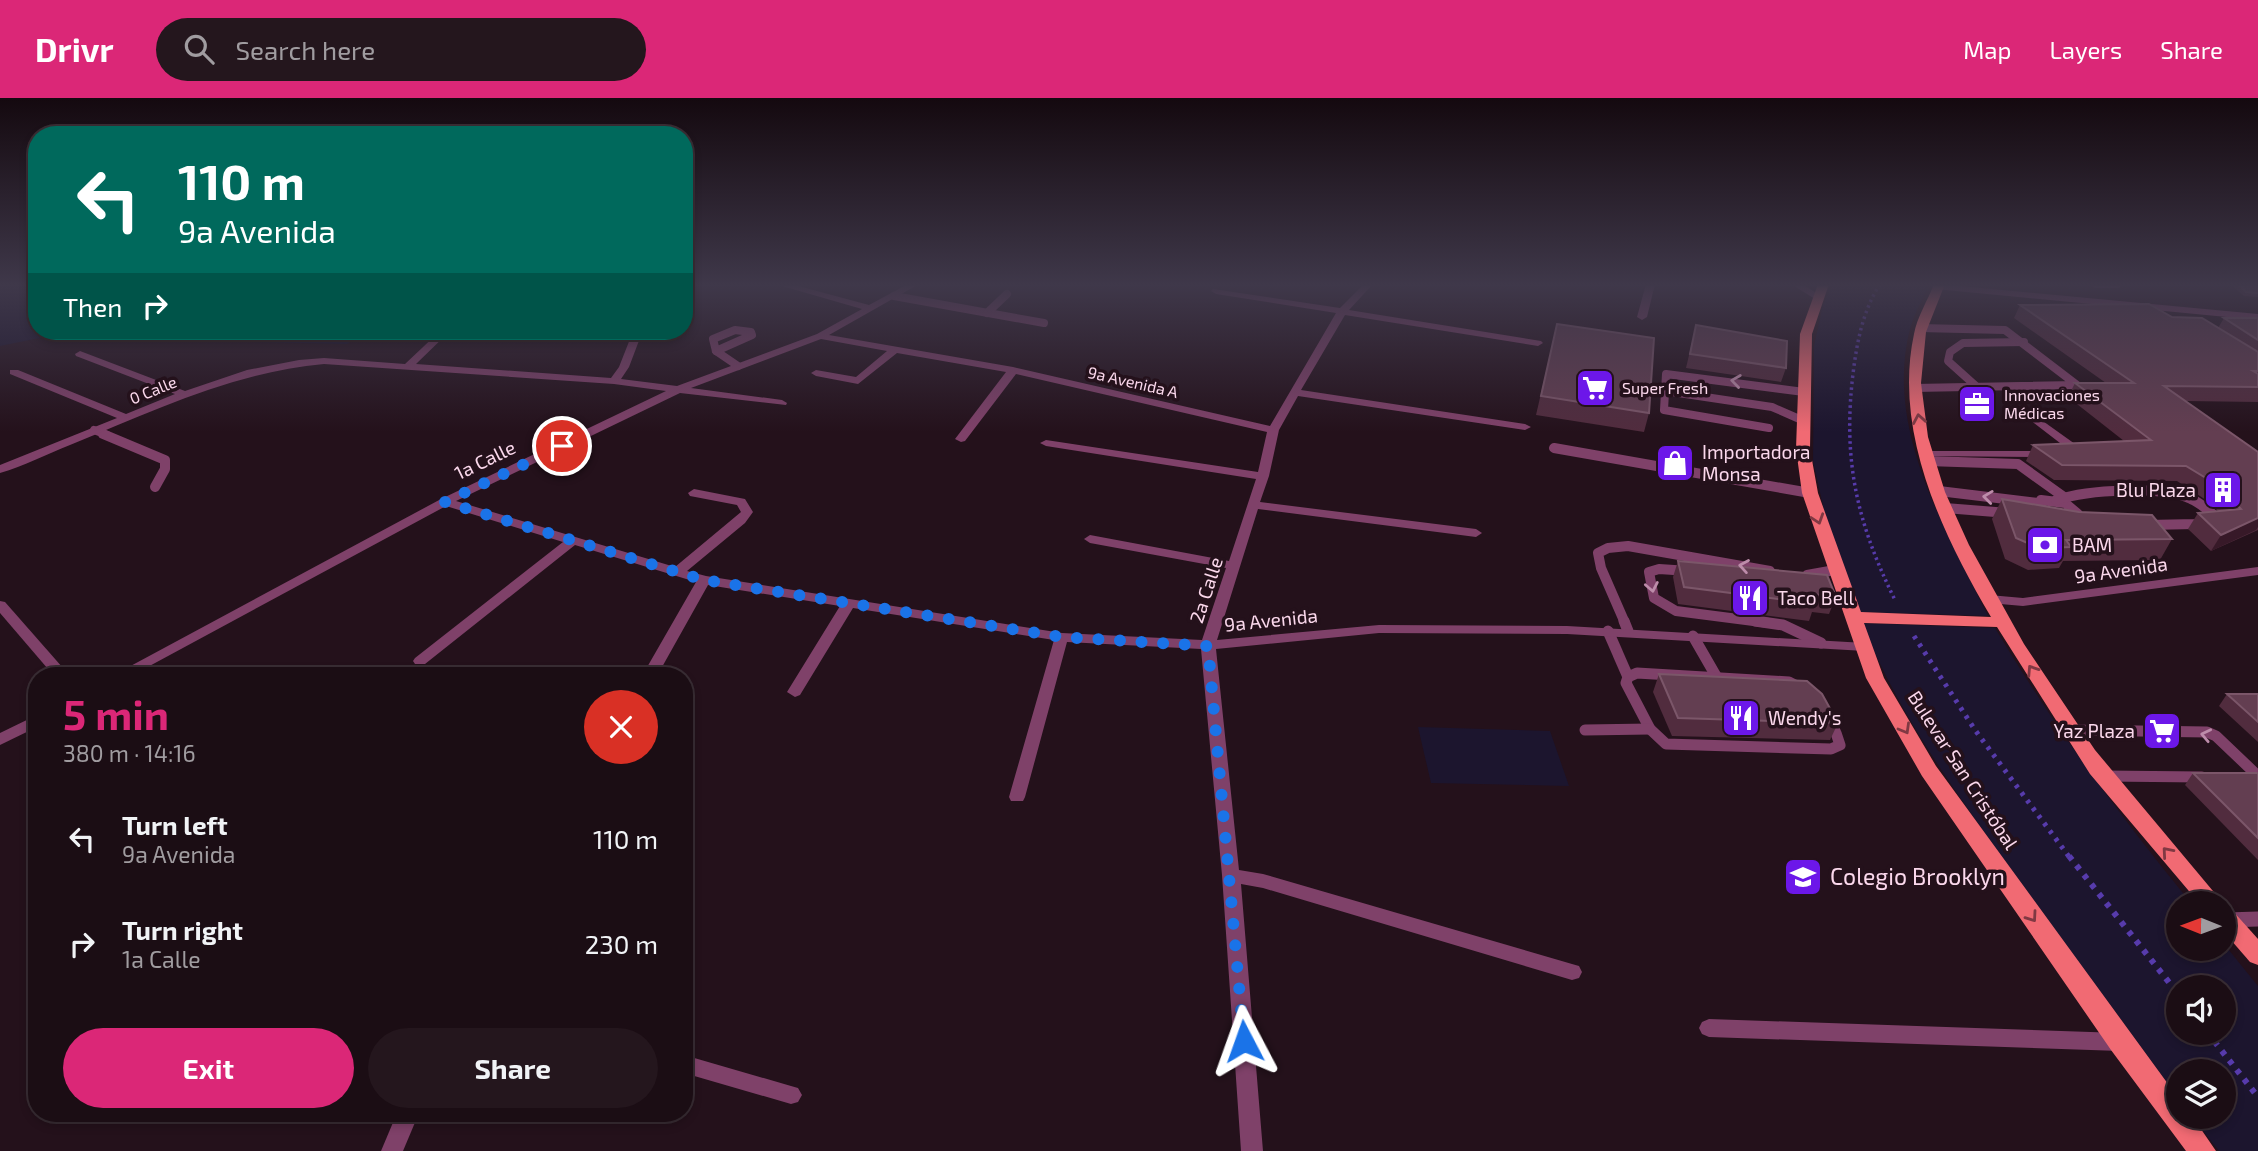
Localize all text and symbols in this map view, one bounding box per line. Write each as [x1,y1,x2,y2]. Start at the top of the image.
search box [156,18,646,81]
text: Drivr [35,29,114,69]
icon: search [180,30,218,68]
text: Search here [236,34,375,65]
text: Map [1963,35,2011,64]
text: Layers [2049,35,2122,64]
text: Share [2160,35,2223,64]
text: 110 m [178,151,305,210]
icon: left [63,154,154,245]
text: 9a Avenida [178,211,336,249]
icon: right [136,287,174,325]
text: Then [63,291,122,322]
street label: 9a Avenida A [1086,362,1180,401]
supermarket icon: Super Fresh [1574,367,1616,409]
street label: 0 Calle [126,372,179,408]
one-way arrow [1730,374,1742,389]
place label: Super Fresh [1622,378,1708,397]
office icon: Innovaciones Médicas [1956,383,1998,425]
place label: Innovaciones Médicas [2004,385,2100,422]
one-way arrow [1912,413,1927,425]
pin [532,416,592,476]
icon: arrive [543,427,581,465]
street label: 1a Calle [451,435,519,484]
place label: Importadora Monsa [1702,440,1810,485]
shop icon: Importadora Monsa [1654,442,1696,484]
building icon: Blu Plaza [2202,469,2244,511]
place label: Blu Plaza [2116,478,2196,501]
one-way arrow [1983,490,1994,505]
one-way arrow [1810,512,1824,525]
bank icon: BAM [2024,524,2066,566]
place label: BAM [2072,533,2112,556]
street label: 9a Avenida [2073,552,2169,587]
street label: 2a Calle [1184,554,1227,626]
one-way arrow [1738,559,1750,574]
restaurant icon: Taco Bell [1729,577,1771,619]
one-way arrow [1643,581,1658,593]
place label: Taco Bell [1777,586,1854,609]
street label: 9a Avenida [1223,603,1319,636]
one-way arrow [2027,664,2040,677]
street label: Bulevar San Cristóbal [1904,686,2023,854]
text: 5 min [63,688,169,738]
button: close [584,690,658,764]
restaurant icon: Wendy's [1720,697,1762,739]
place label: Wendy's [1768,706,1841,729]
supermarket icon: Yaz Plaza [2141,710,2183,752]
place label: Yaz Plaza [2053,719,2135,742]
one-way arrow [1896,721,1909,734]
one-way arrow [2200,728,2212,743]
text: 380 m · 14:16 [63,739,196,767]
text: Turn left [122,809,228,840]
icon: left [63,820,101,858]
text: 110 m [593,823,658,854]
text: 9a Avenida [122,840,235,868]
one-way arrow [2163,847,2175,860]
school or university icon: Colegio Brooklyn [1782,856,1824,898]
place label: Colegio Brooklyn [1830,862,2005,890]
north arrow [2166,891,2236,961]
map controls [2166,891,2236,1129]
one-way arrow [2024,909,2036,922]
text: Turn right [122,914,243,945]
icon: right [63,925,101,963]
text: 230 m [585,928,658,959]
text: 1a Calle [122,945,201,973]
button: sound [2166,975,2236,1045]
position arrow [1207,1004,1281,1078]
button: Exit [63,1028,354,1108]
button: Share [368,1028,658,1108]
button: layers [2166,1059,2236,1129]

